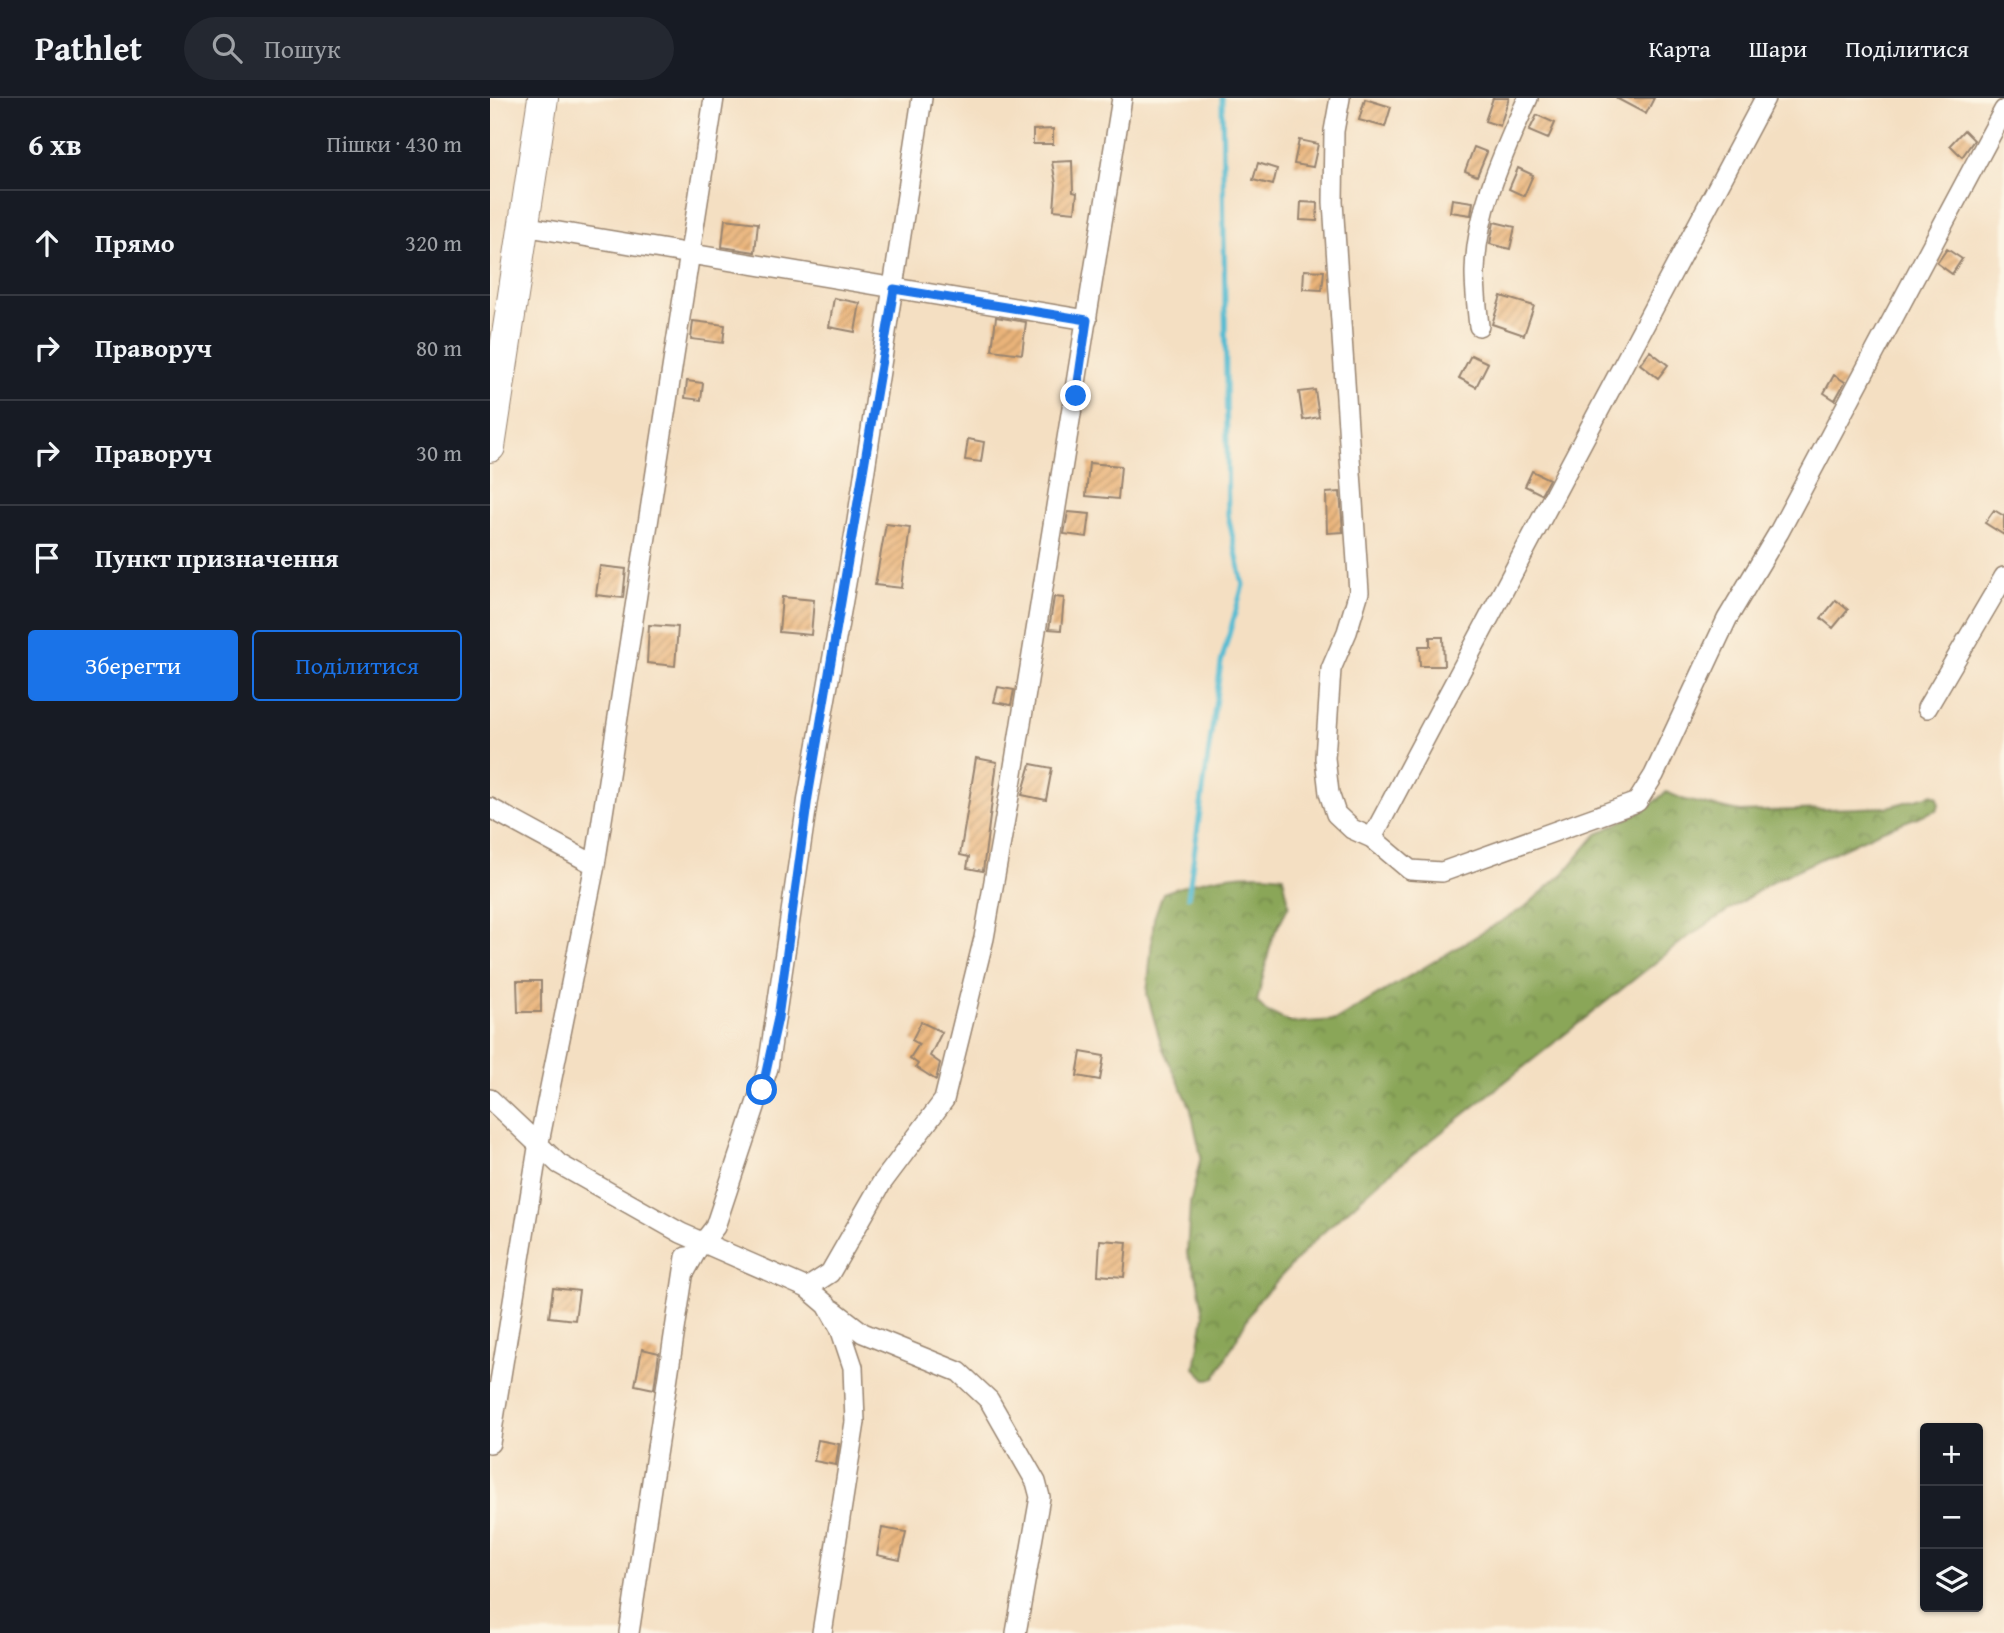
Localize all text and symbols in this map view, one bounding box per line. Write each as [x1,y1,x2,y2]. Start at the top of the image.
search box [184,17,674,80]
text: Pathlet [35,24,142,72]
icon: search [208,29,246,67]
text: Пошук [264,29,341,68]
text: Карта [1648,31,1711,66]
text: Шари [1749,31,1807,66]
text: Поділитися [1845,31,1969,66]
text: 6 хв [28,122,82,166]
text: Пішки · 430 m [327,127,462,160]
text: Прямо [95,223,175,262]
icon: ahead [28,224,66,262]
text: 320 m [405,226,462,259]
text: Праворуч [95,328,212,367]
icon: right [28,329,66,367]
text: 80 m [416,331,462,364]
route end [1060,380,1091,411]
text: Праворуч [95,433,212,472]
icon: right [28,434,66,472]
text: 30 m [416,436,462,469]
text: Пункт призначення [95,538,339,577]
icon: arrive [28,539,66,577]
button: Зберегти [28,630,238,701]
button: Поділитися [252,630,462,701]
route start [746,1074,777,1105]
map controls [1920,1423,1983,1612]
button: + [1920,1423,1983,1486]
button: − [1920,1486,1983,1549]
button: layers [1920,1549,1983,1612]

